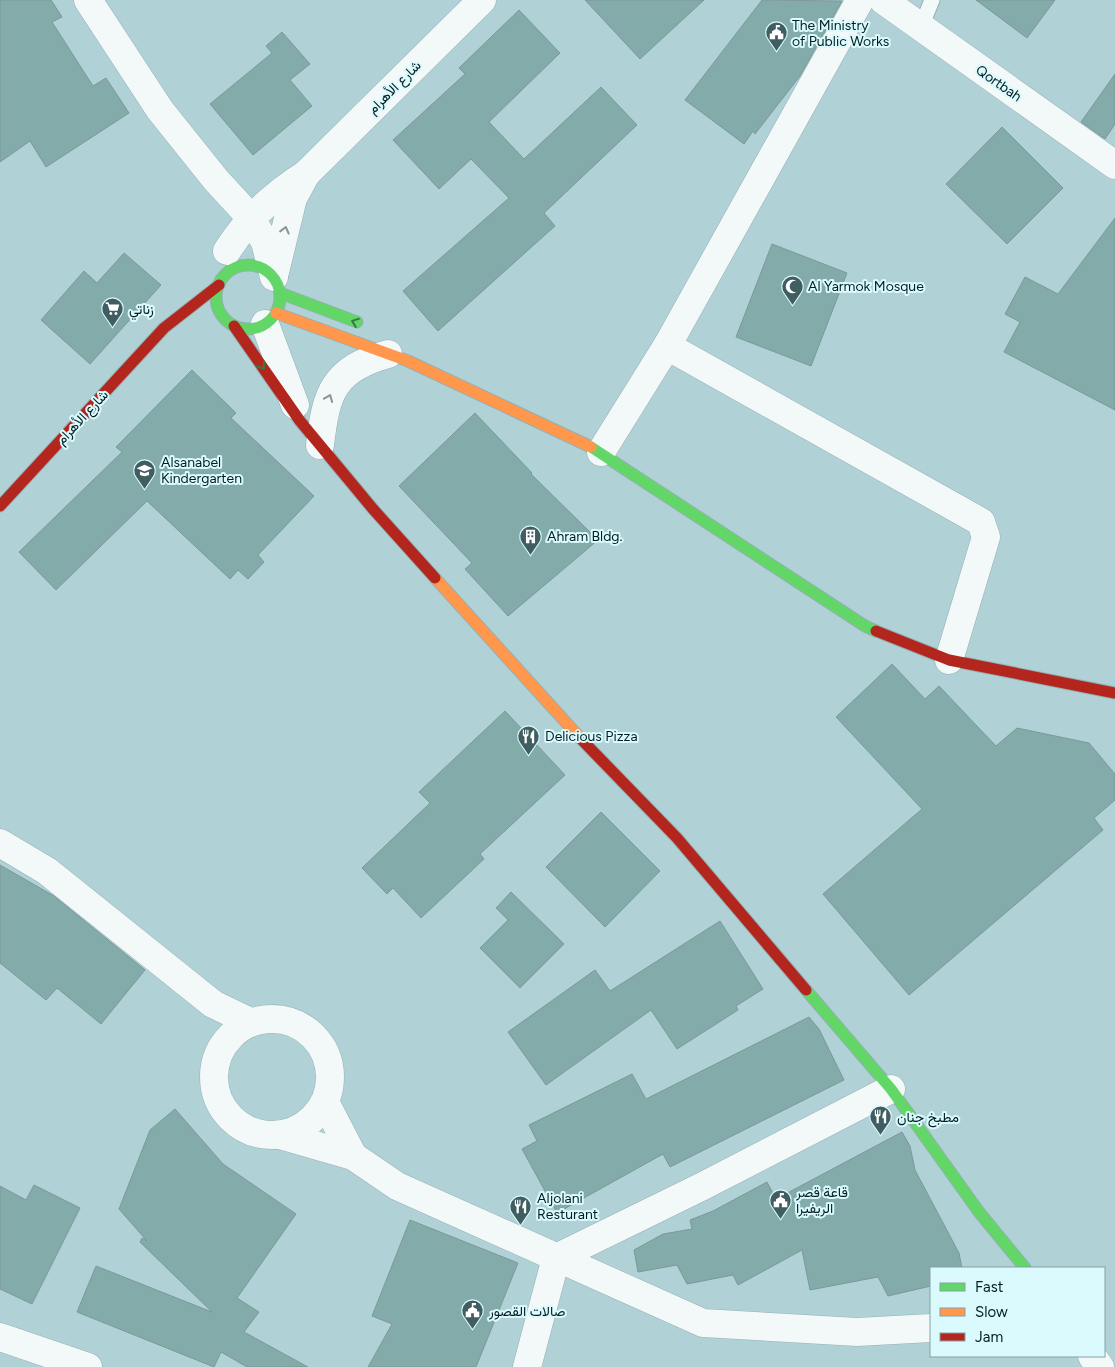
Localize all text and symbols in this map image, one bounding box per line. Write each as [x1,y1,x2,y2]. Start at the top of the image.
place label: The Ministry of Public Works [792,17,889,50]
public building icon: The Ministry of Public Works [764,21,788,52]
street label: شارع الأهرام [364,57,426,119]
street label: Qortbah [972,61,1025,105]
one-way arrow [280,226,290,234]
mosque icon: Al Yarmok Mosque [780,274,804,305]
place label: Al Yarmok Mosque [808,278,924,295]
supermarket icon: زناتي [101,297,125,328]
place label: زناتي [129,301,154,321]
one-way arrow [351,318,360,328]
one-way arrow [256,360,265,370]
street label: شارع الأهرام [53,386,113,450]
one-way arrow [323,394,333,403]
place label: Alsanabel Kindergarten [161,454,242,487]
school or university icon: Alsanabel Kindergarten [133,458,157,489]
building icon: Ahram Bldg. [519,524,543,555]
place label: Ahram Bldg. [547,528,623,545]
restaurant icon: Delicious Pizza [517,724,541,755]
place label: Delicious Pizza [545,728,638,745]
restaurant icon: مطبخ جنان [869,1105,893,1136]
place label: مطبخ جنان [897,1109,959,1128]
place label: قاعة قصر الريفيرا [795,1184,848,1217]
public building icon: قاعة قصر الريفيرا [768,1188,792,1219]
place label: Aljolani Resturant [537,1190,598,1223]
restaurant icon: Aljolani Resturant [509,1194,533,1225]
legend [930,1267,1105,1357]
text: Fast [975,1278,1004,1296]
public building icon: صالات القصور [461,1299,485,1330]
place label: صالات القصور [488,1303,566,1320]
text: Slow [975,1303,1008,1321]
text: Jam [975,1328,1003,1346]

